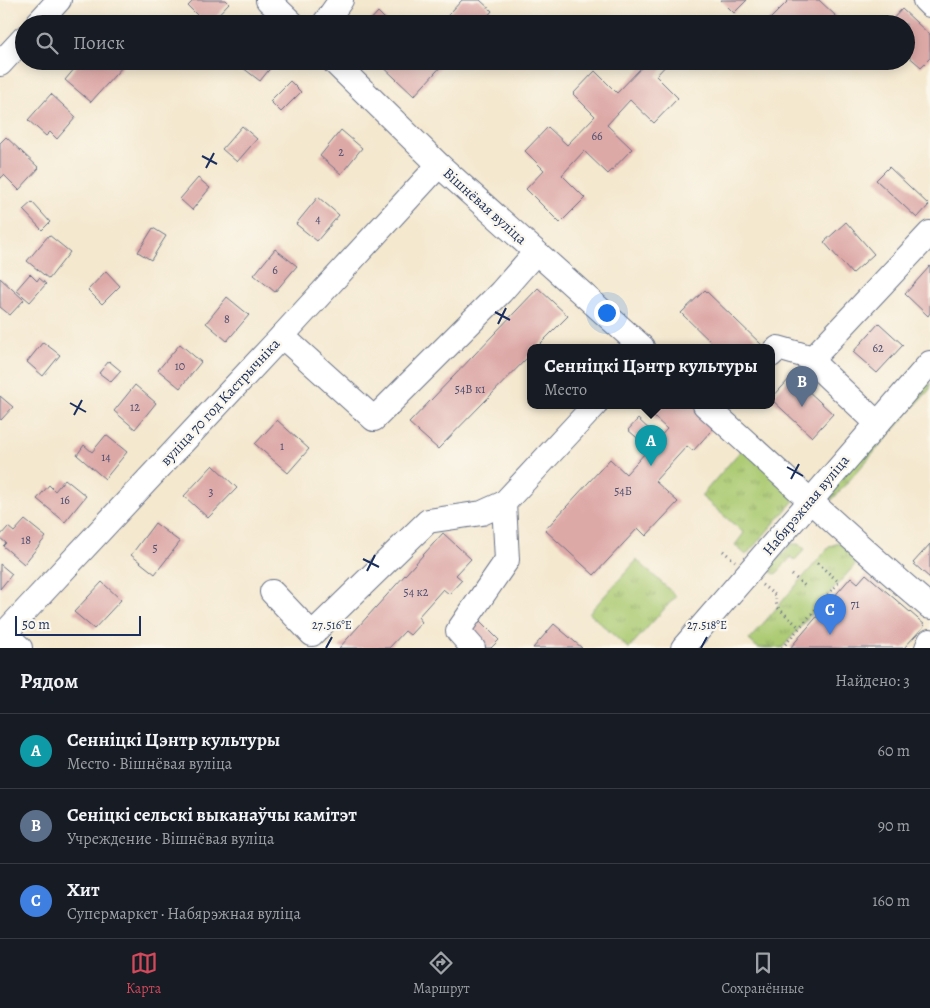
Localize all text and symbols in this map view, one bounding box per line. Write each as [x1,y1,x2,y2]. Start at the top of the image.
search box [15,15,915,70]
icon: search [33,29,61,57]
text: Поиск [73,30,125,56]
house number: 66 [591,128,603,144]
house number: 2 [338,144,344,160]
street label: Вішнёвая вуліца [439,163,531,249]
house number: 4 [315,211,321,227]
house number: 6 [272,262,278,278]
your location [594,300,620,326]
house number: 8 [224,311,230,327]
street label: вуліца 70 год Кастрычніка [156,334,284,470]
house number: 62 [872,340,884,356]
popup [527,344,775,409]
text: Сенніцкі Цэнтр культуры [544,353,758,379]
house number: 10 [175,358,185,374]
pin: B [786,366,818,407]
text: Место [544,379,587,401]
house number: 54В к1 [455,381,485,397]
house number: 12 [130,399,140,415]
pin: A [635,425,667,466]
house number: 1 [280,438,284,454]
house number: 14 [101,449,111,465]
street label: Набярэжная вуліца [758,451,854,559]
house number: 54Б [614,483,632,499]
house number: 3 [209,484,214,500]
house number: 16 [60,492,70,508]
house number: 18 [21,532,31,548]
house number: 5 [152,540,158,556]
house number: 54 к2 [404,584,429,600]
pin: C [814,594,846,635]
house number: 71 [850,596,860,612]
scale bar [15,613,141,636]
text: 50 m [22,615,50,634]
text: 27.516°E [312,617,352,633]
text: 27.518°E [687,617,727,633]
text: Рядом [20,667,78,695]
text: Найдено: 3 [835,670,910,692]
text: Сенніцкі Цэнтр культуры [67,727,280,753]
text: A [31,740,41,762]
text: 60 m [878,740,910,762]
text: Место · Вішнёвая вуліца [67,753,232,775]
text: Сеніцкі сельскі выканаўчы камітэт [67,802,357,828]
text: B [31,815,41,837]
text: 90 m [878,815,910,837]
text: Учреждение · Вішнёвая вуліца [67,828,274,850]
text: Хит [67,877,100,903]
text: C [31,890,41,912]
text: 160 m [872,890,910,912]
text: Супермаркет · Набярэжная вуліца [67,903,301,925]
tab: Карта [126,949,161,998]
tab: Маршрут [413,949,470,998]
tab: Сохранённые [722,949,804,998]

